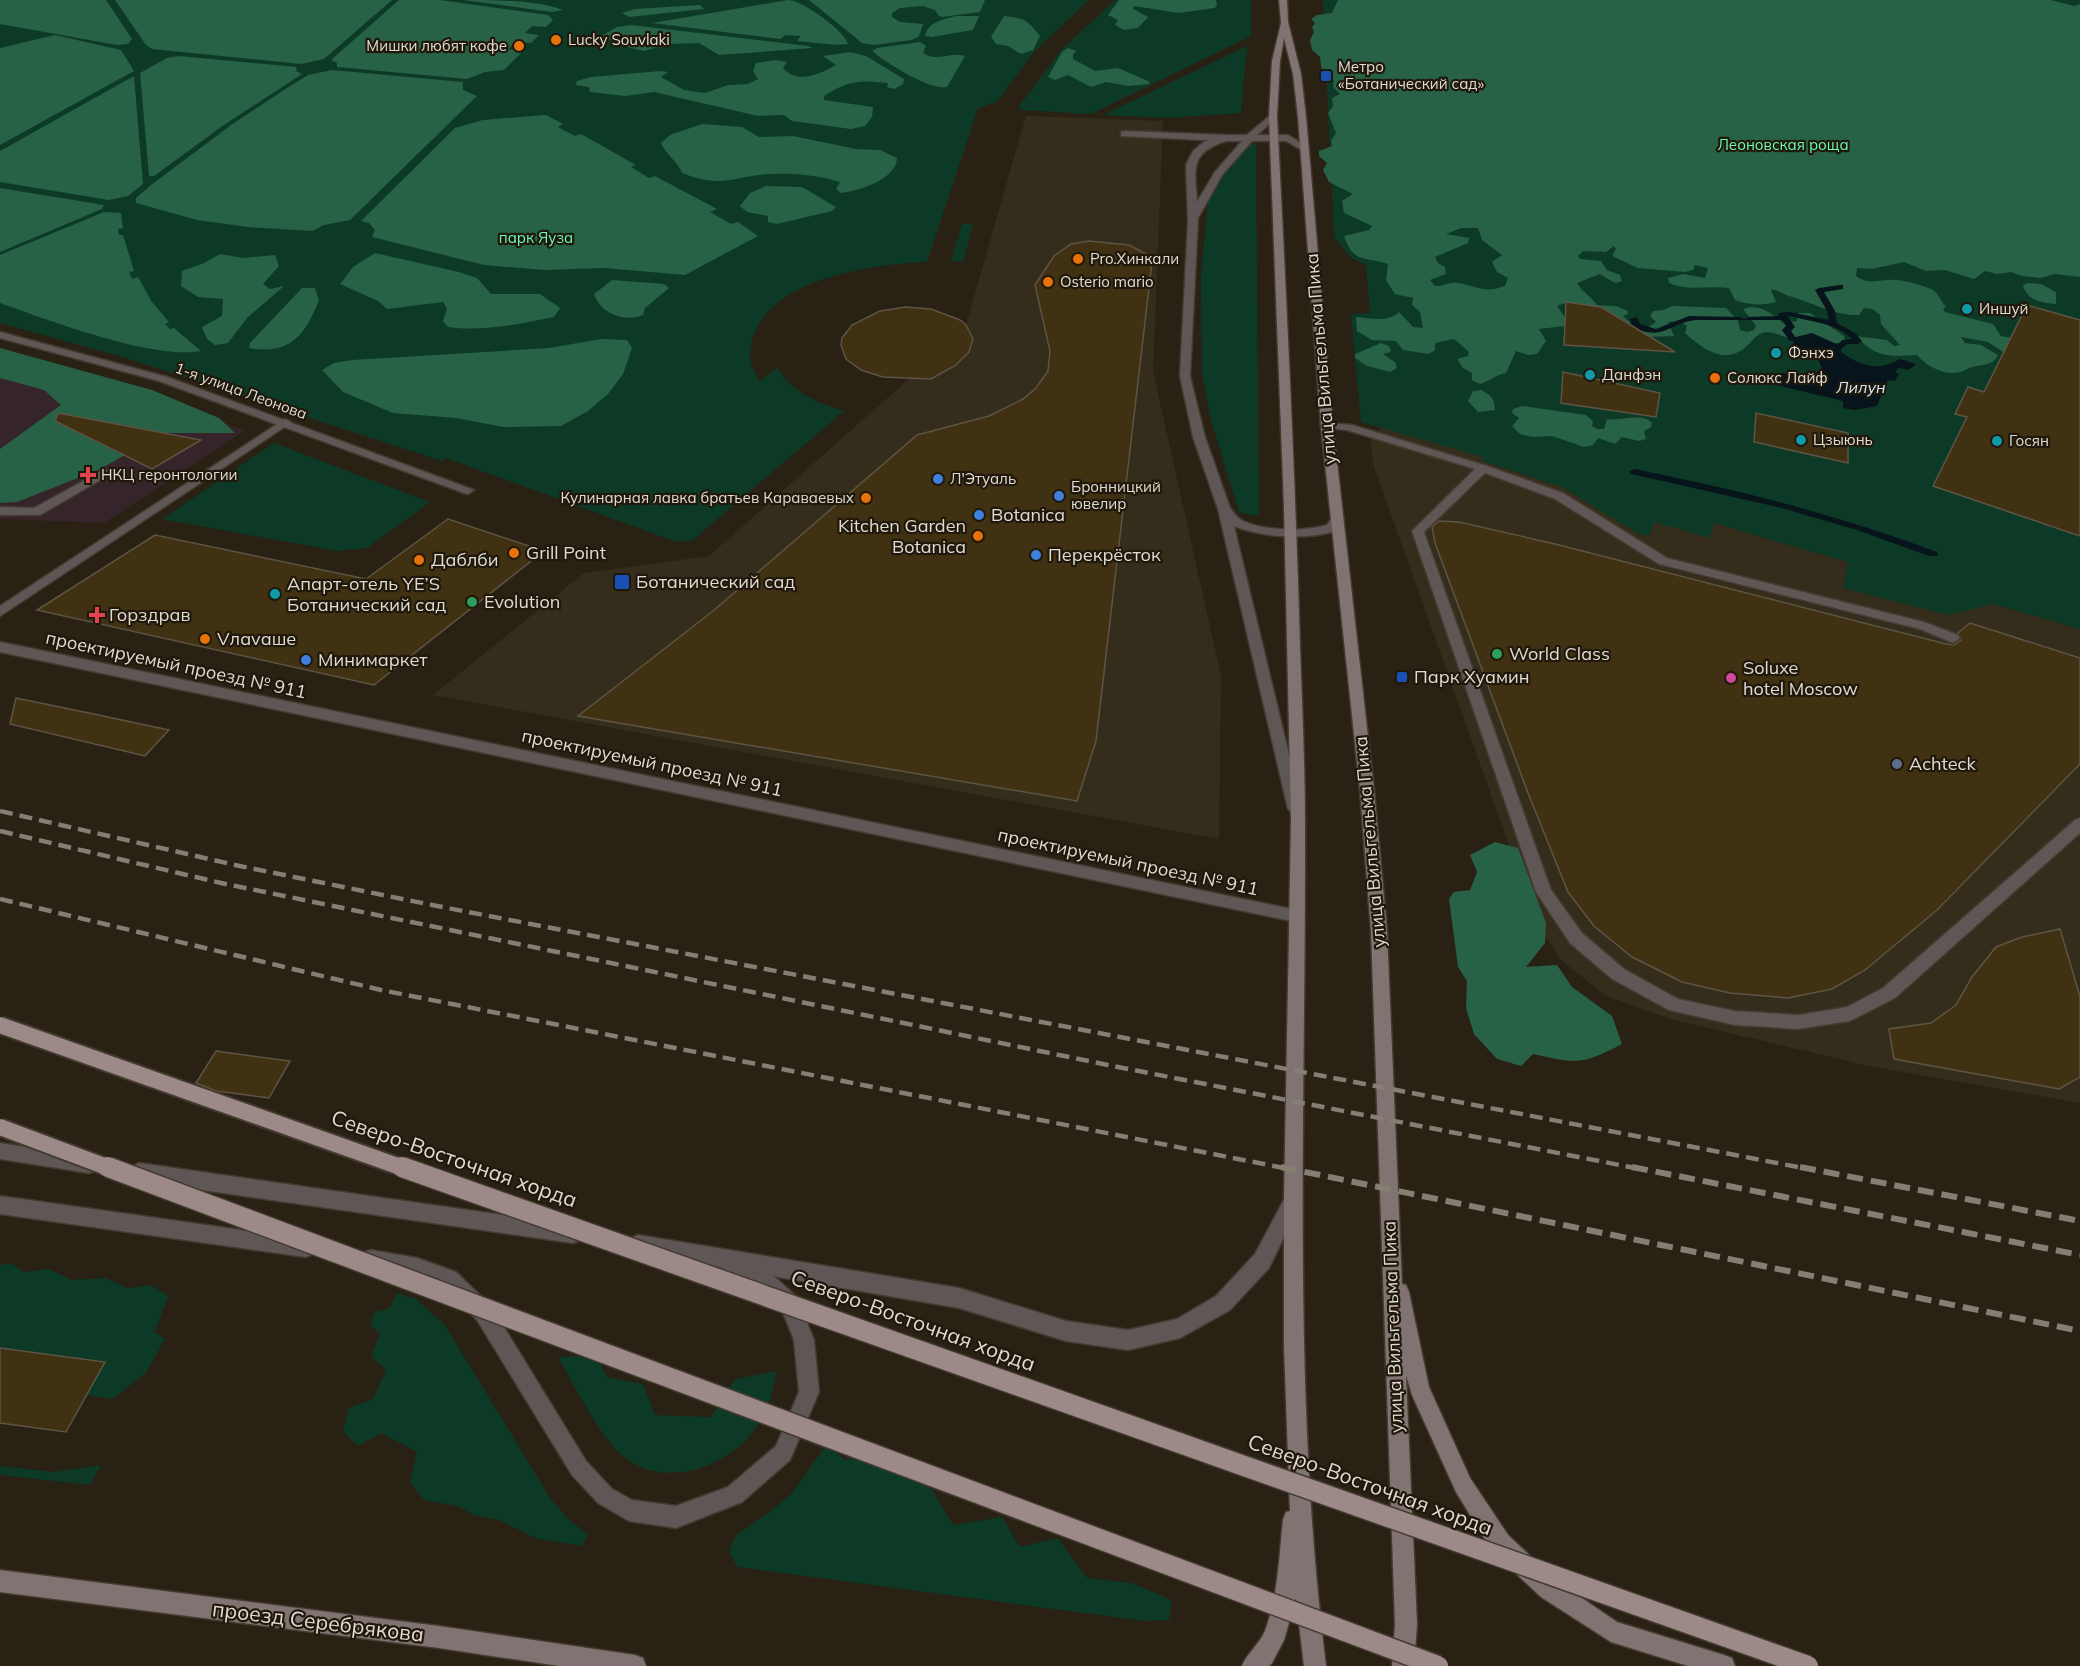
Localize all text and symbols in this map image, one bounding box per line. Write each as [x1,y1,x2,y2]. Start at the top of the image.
place label: Lucky Souvlaki [568,30,670,49]
marker: Lucky Souvlaki [549,33,563,47]
place label: Мишки любят кофе [366,36,507,55]
marker: Мишки любят кофе [512,39,526,53]
place label: Метро «Ботанический сад» [1338,57,1484,93]
marker: Метро «Ботанический сад» [1319,69,1333,83]
park label: Леоновская роща [1717,135,1849,154]
park label: парк Яуза [499,228,573,247]
place label: Pro.Хинкали [1090,249,1179,268]
marker: Pro.Хинкали [1071,252,1085,266]
street label: улица Вильгельма Пика [1300,252,1341,466]
place label: Osterio mario [1060,272,1154,291]
marker: Osterio mario [1041,275,1055,289]
place label: Иншуй [1979,299,2028,318]
marker: Иншуй [1960,302,1974,316]
place label: Фэнхэ [1788,343,1834,362]
marker: Фэнхэ [1769,346,1783,360]
street label: 1-я улица Леонова [173,358,310,423]
place label: Данфэн [1602,365,1661,384]
marker: Данфэн [1583,368,1597,382]
place label: Солюкс Лайф [1727,368,1828,387]
marker: Солюкс Лайф [1708,371,1722,385]
water label: Лилун [1835,377,1886,397]
place label: Цзыюнь [1813,430,1873,449]
place label: Госян [2009,431,2049,450]
marker: Цзыюнь [1794,433,1808,447]
marker: Госян [1990,434,2004,448]
place label: НКЦ геронтологии [101,465,238,484]
marker: НКЦ геронтологии [79,466,97,484]
place label: Л'Этуаль [950,469,1016,488]
marker: Л'Этуаль [931,472,945,486]
place label: Бронницкий ювелир [1071,477,1161,513]
place label: Кулинарная лавка братьев Караваевых [561,488,854,507]
marker: Бронницкий ювелир [1052,489,1066,503]
marker: Кулинарная лавка братьев Караваевых [859,491,873,505]
place label: Botanica [991,503,1065,526]
marker: Botanica [972,508,986,522]
place label: Kitchen Garden Botanica [838,514,966,558]
marker: Kitchen Garden Botanica [971,529,985,543]
place label: Grill Point [526,541,606,564]
place label: Перекрёсток [1048,543,1161,566]
marker: Grill Point [507,546,521,560]
place label: Даблби [431,548,498,571]
marker: Перекрёсток [1029,548,1043,562]
marker: Даблби [412,553,426,567]
place label: Ботанический сад [636,570,795,593]
place label: Апарт-отель YE’S Ботанический сад [287,572,446,616]
marker: Ботанический сад [613,573,631,591]
marker: Апарт-отель YE’S Ботанический сад [268,587,282,601]
place label: Evolution [484,590,560,613]
marker: Evolution [465,595,479,609]
place label: Горздрав [109,603,191,626]
marker: Горздрав [90,608,104,622]
street label: проектируемый проезд № 911 [44,626,308,703]
place label: Vлаvаше [217,627,296,650]
marker: Vлаvаше [198,632,212,646]
place label: World Class [1509,642,1610,665]
marker: World Class [1490,647,1504,661]
place label: Минимаркет [318,648,428,671]
marker: Минимаркет [299,653,313,667]
place label: Soluxe hotel Moscow [1743,656,1858,700]
place label: Парк Хуамин [1414,665,1530,688]
marker: Парк Хуамин [1395,670,1409,684]
marker: Soluxe hotel Moscow [1724,671,1738,685]
street label: проектируемый проезд № 911 [520,724,784,801]
street label: улица Вильгельма Пика [1349,735,1390,949]
place label: Achteck [1909,752,1977,775]
marker: Achteck [1890,757,1904,771]
street label: проектируемый проезд № 911 [996,823,1260,900]
street label: Северо-Восточная хорда [328,1104,581,1212]
street label: улица Вильгельма Пика [1377,1221,1408,1433]
street label: Северо-Восточная хорда [788,1264,1039,1376]
street label: Северо-Восточная хорда [1245,1428,1496,1540]
street label: проезд Серебрякова [211,1595,425,1647]

